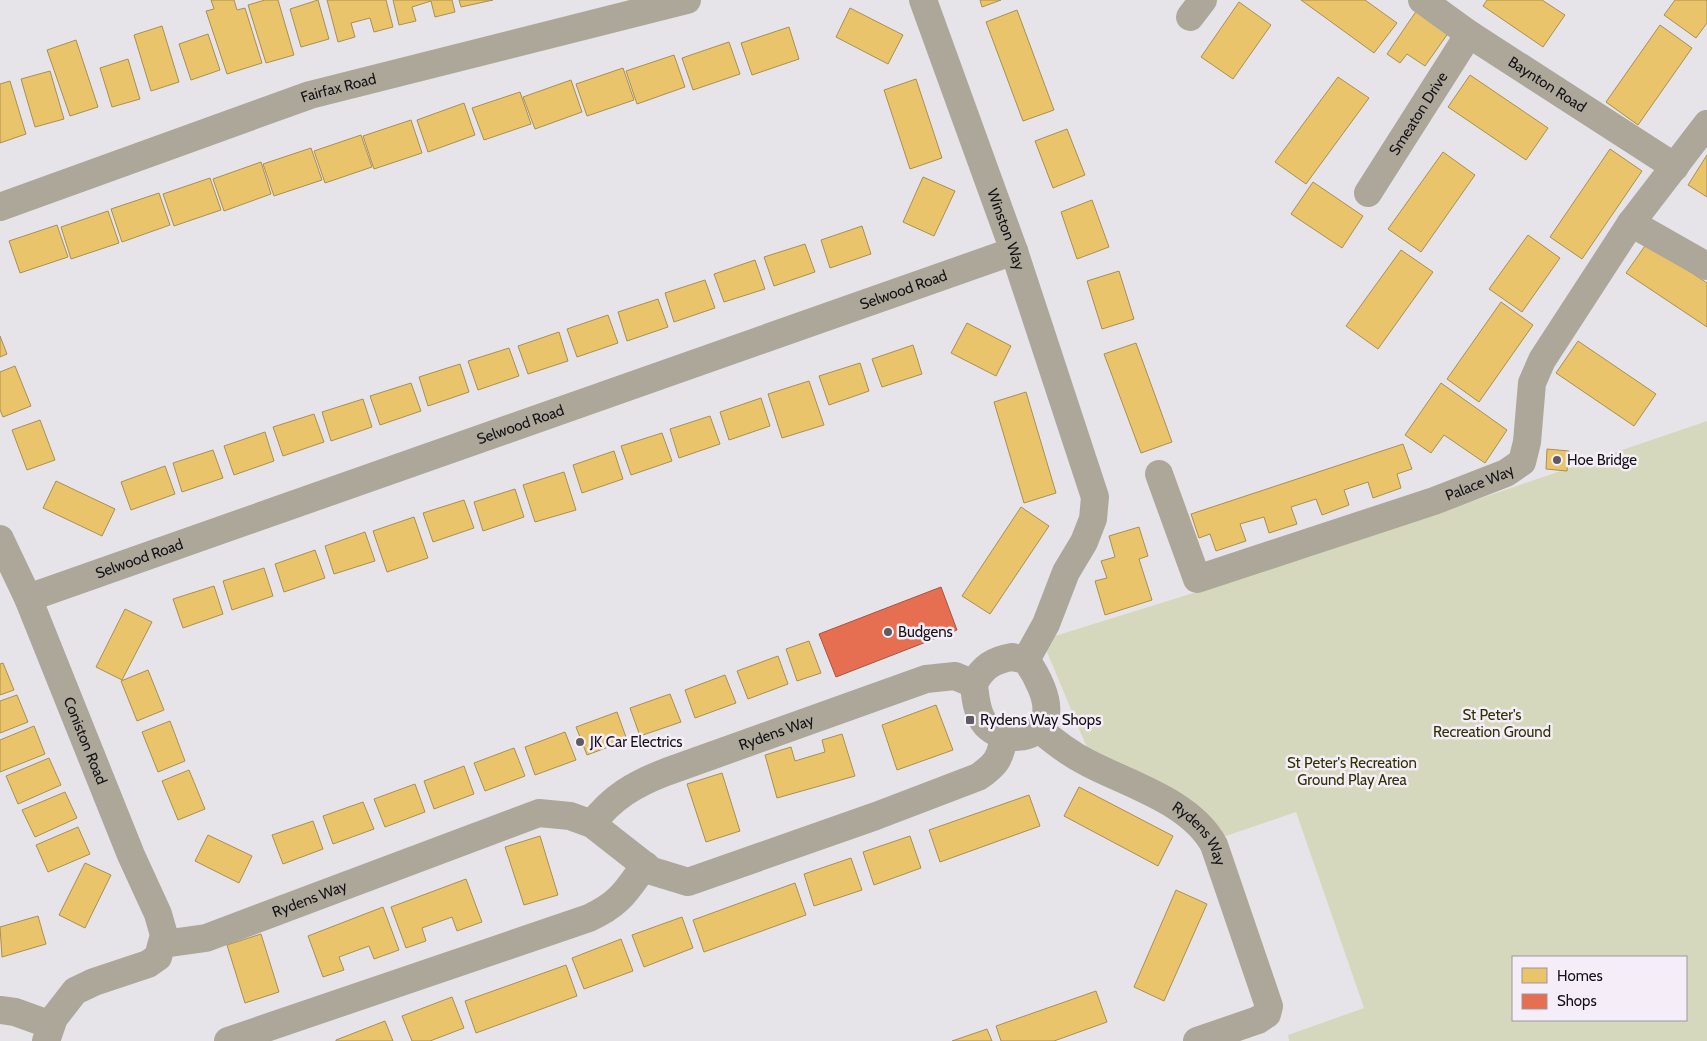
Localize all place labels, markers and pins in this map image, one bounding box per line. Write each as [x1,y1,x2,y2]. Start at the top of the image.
place label: Hoe Bridge [1567,451,1637,469]
marker: Hoe Bridge [1551,454,1563,466]
place label: Budgens [898,623,953,641]
marker: Budgens [882,626,894,638]
place label: Rydens Way Shops [980,711,1101,729]
marker: Rydens Way Shops [964,714,976,726]
place label: JK Car Electrics [589,733,683,751]
marker: JK Car Electrics [574,736,586,748]

